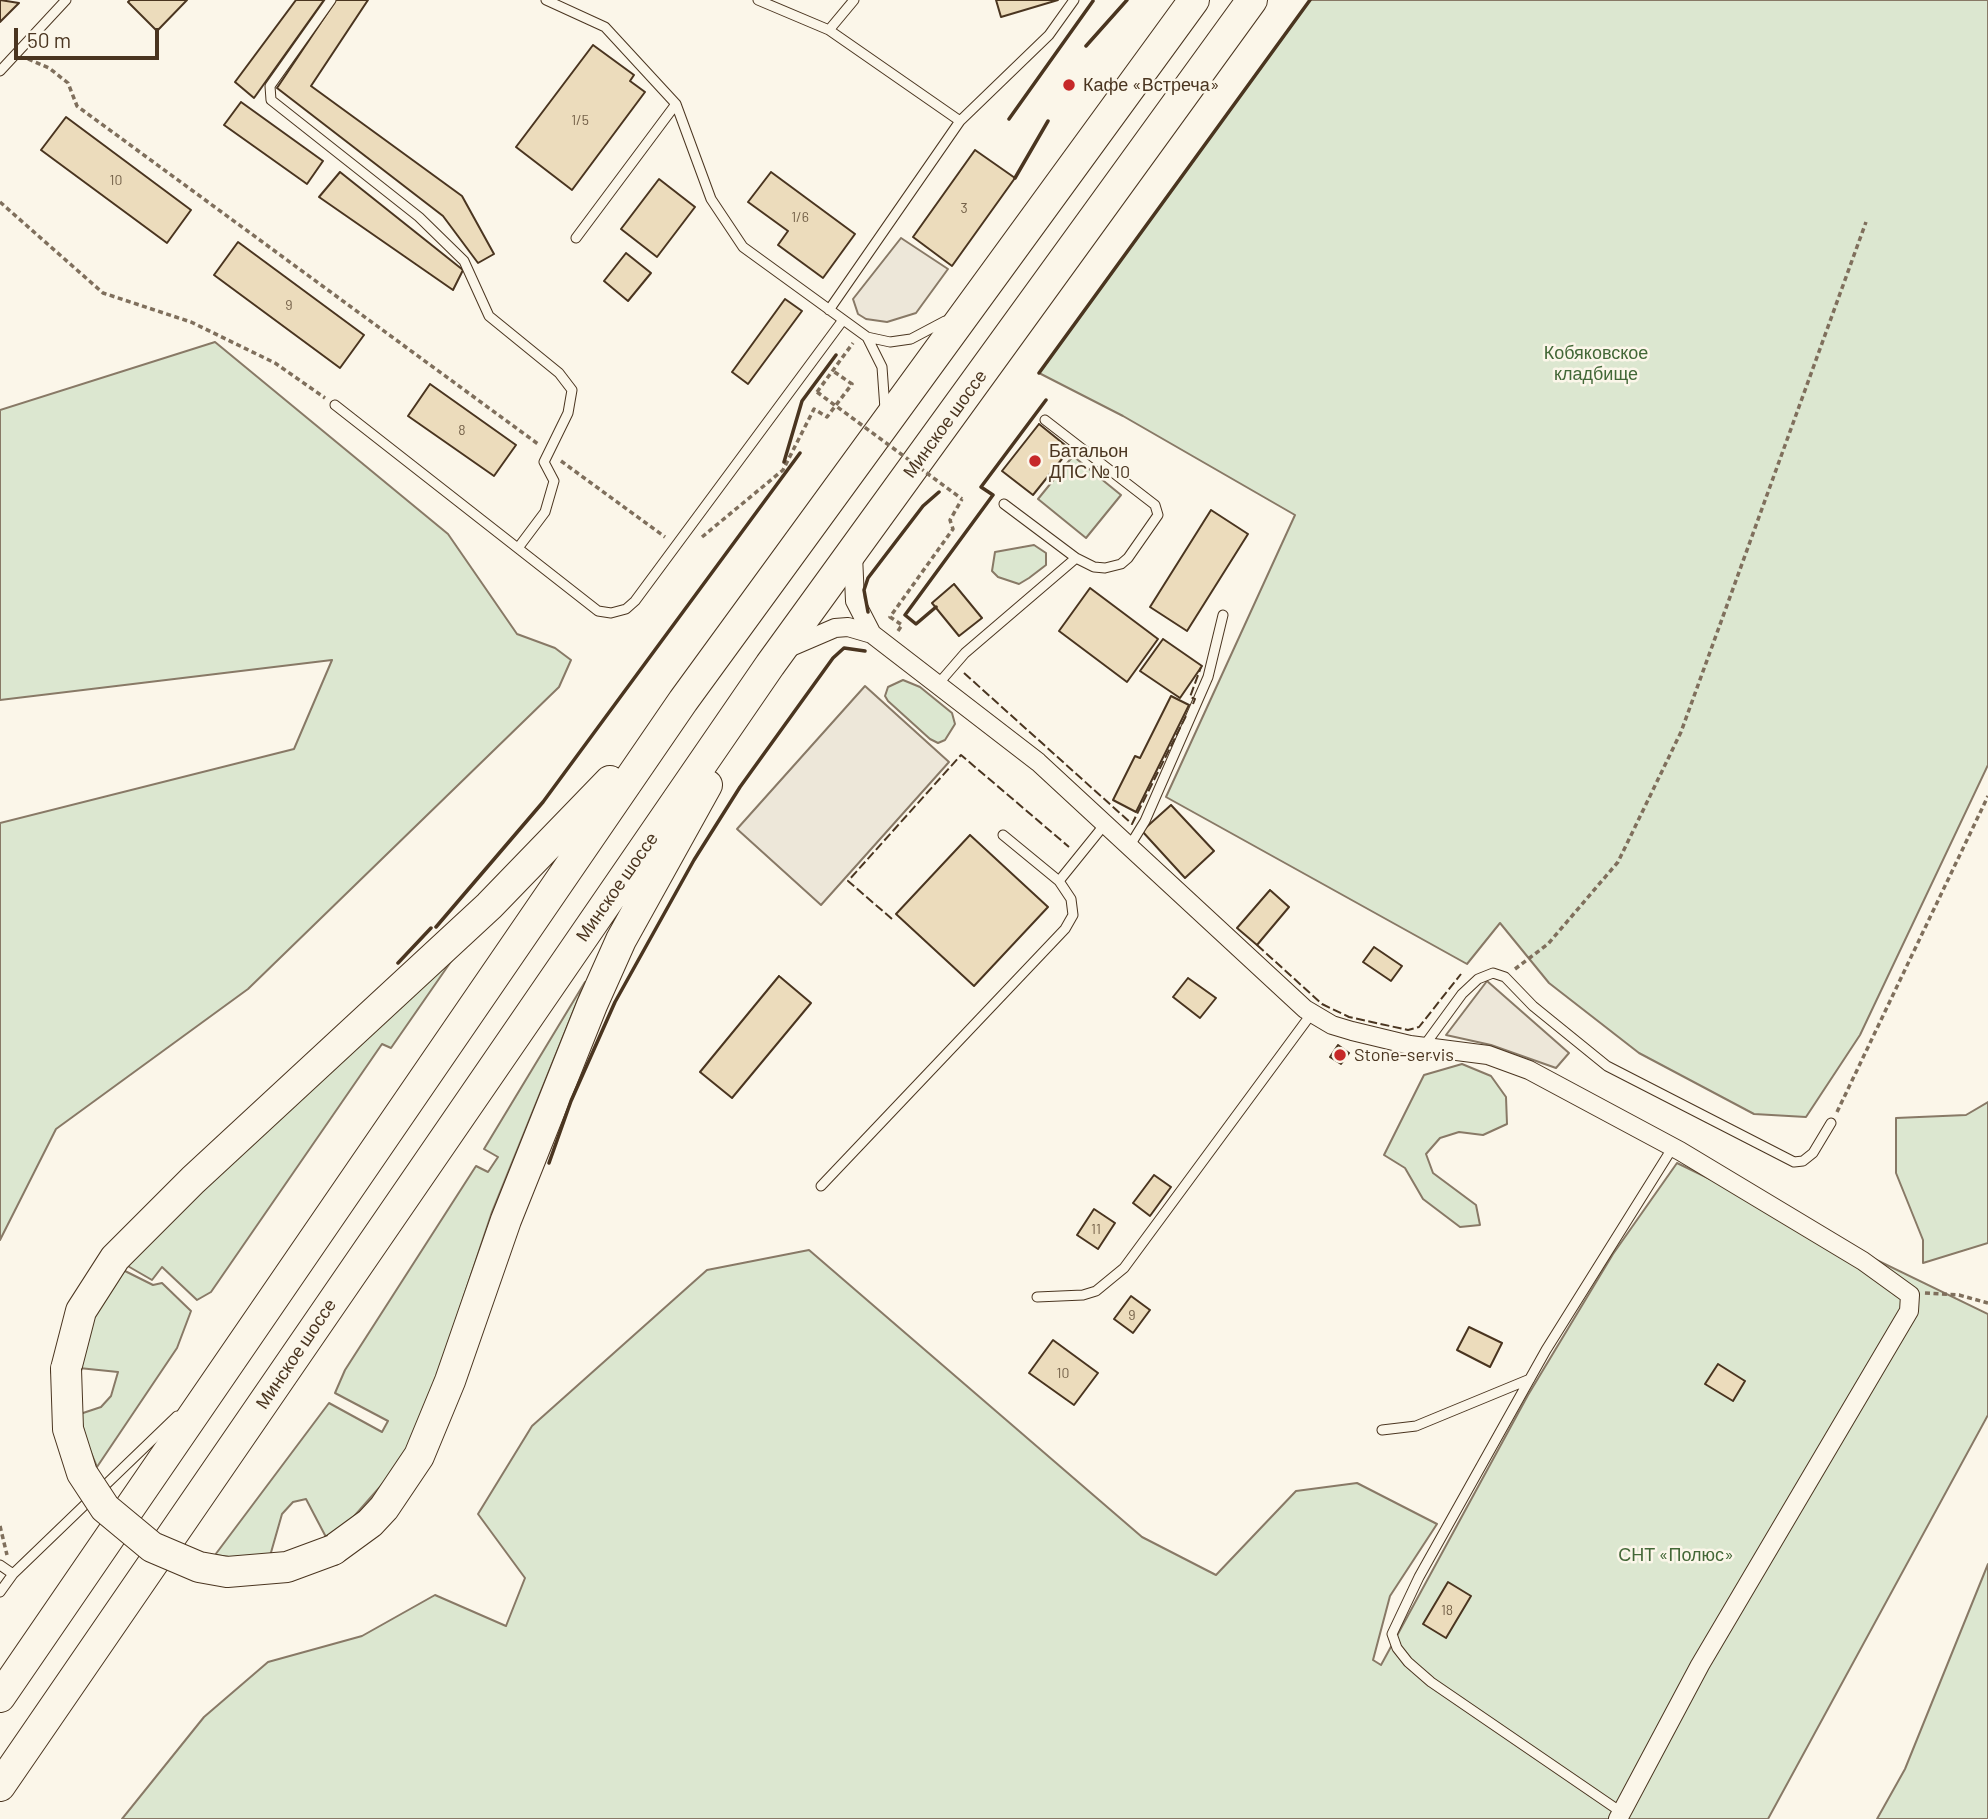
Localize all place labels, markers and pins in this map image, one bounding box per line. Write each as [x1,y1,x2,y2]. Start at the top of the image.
place label: Кафе «Встреча» [1083,74,1219,96]
marker: Кафе «Встреча» [1061,77,1077,93]
place label: Батальон ДПС № 10 [1049,440,1130,482]
marker: Батальон ДПС № 10 [1027,453,1043,469]
place label: Stone-servis [1354,1044,1454,1066]
marker: Stone-servis [1332,1047,1348,1063]

